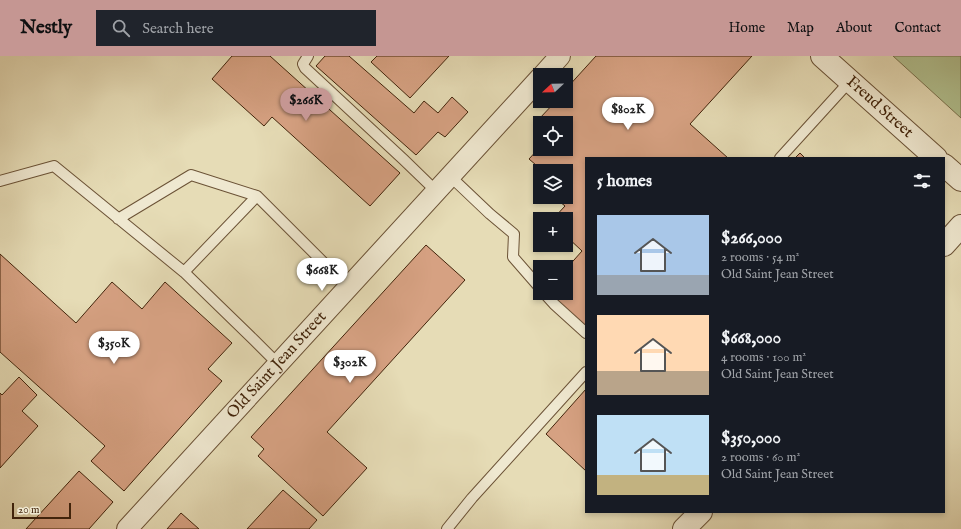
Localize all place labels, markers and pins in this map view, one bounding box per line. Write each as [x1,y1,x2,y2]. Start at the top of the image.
pin: $266K [278,88,334,122]
pin: $802K [600,97,656,131]
pin: $668K [294,258,350,292]
pin: $350K [86,331,142,365]
pin: $302K [322,350,378,384]

